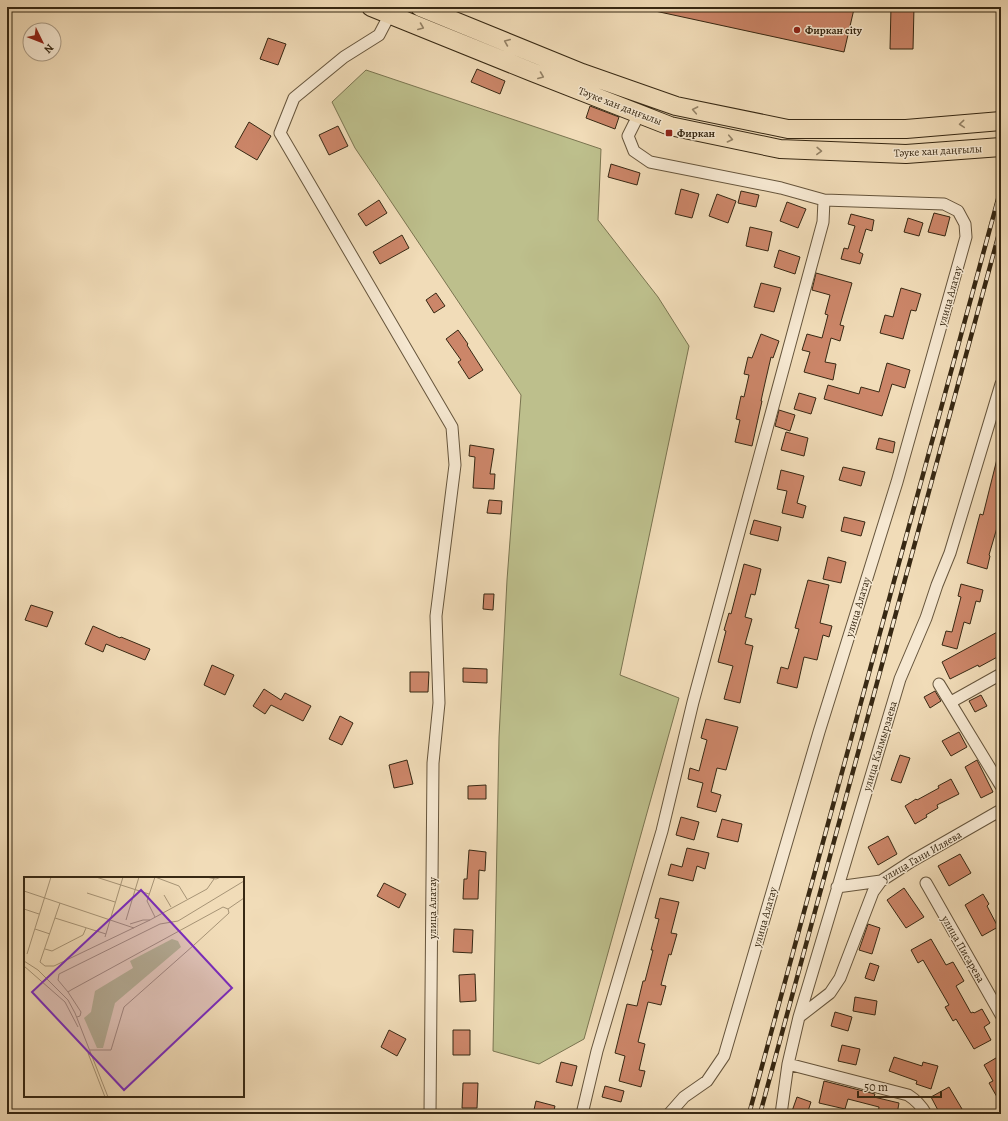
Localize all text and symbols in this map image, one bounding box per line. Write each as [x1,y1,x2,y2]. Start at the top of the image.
north arrow [22,22,62,62]
one-way arrow [417,22,424,30]
place label: Фиркан city [805,23,863,38]
marker: Фиркан city [792,25,802,35]
one-way arrow [503,39,510,47]
text: N [41,40,57,57]
one-way arrow [538,71,545,79]
street label: Тәуке хан даңғылы [576,83,664,129]
one-way arrow [691,106,698,115]
one-way arrow [959,120,965,129]
place label: Фиркан [677,126,716,141]
marker: Фиркан [664,128,674,138]
one-way arrow [727,134,733,142]
street label: Тәуке хан даңғылы [893,141,983,161]
one-way arrow [816,146,822,155]
street label: улица Алатау [934,263,966,329]
street label: улица Алатау [841,574,875,640]
street label: улица Калмырзаева [859,698,901,794]
street label: улица Гани Иляева [879,827,965,885]
street label: улица Алатау [425,876,440,940]
inset map [24,877,244,1097]
street label: улица Алатау [749,884,781,950]
street label: улица Писарева [937,912,989,986]
scale bar [858,1073,941,1099]
text: 50 m [864,1079,888,1095]

